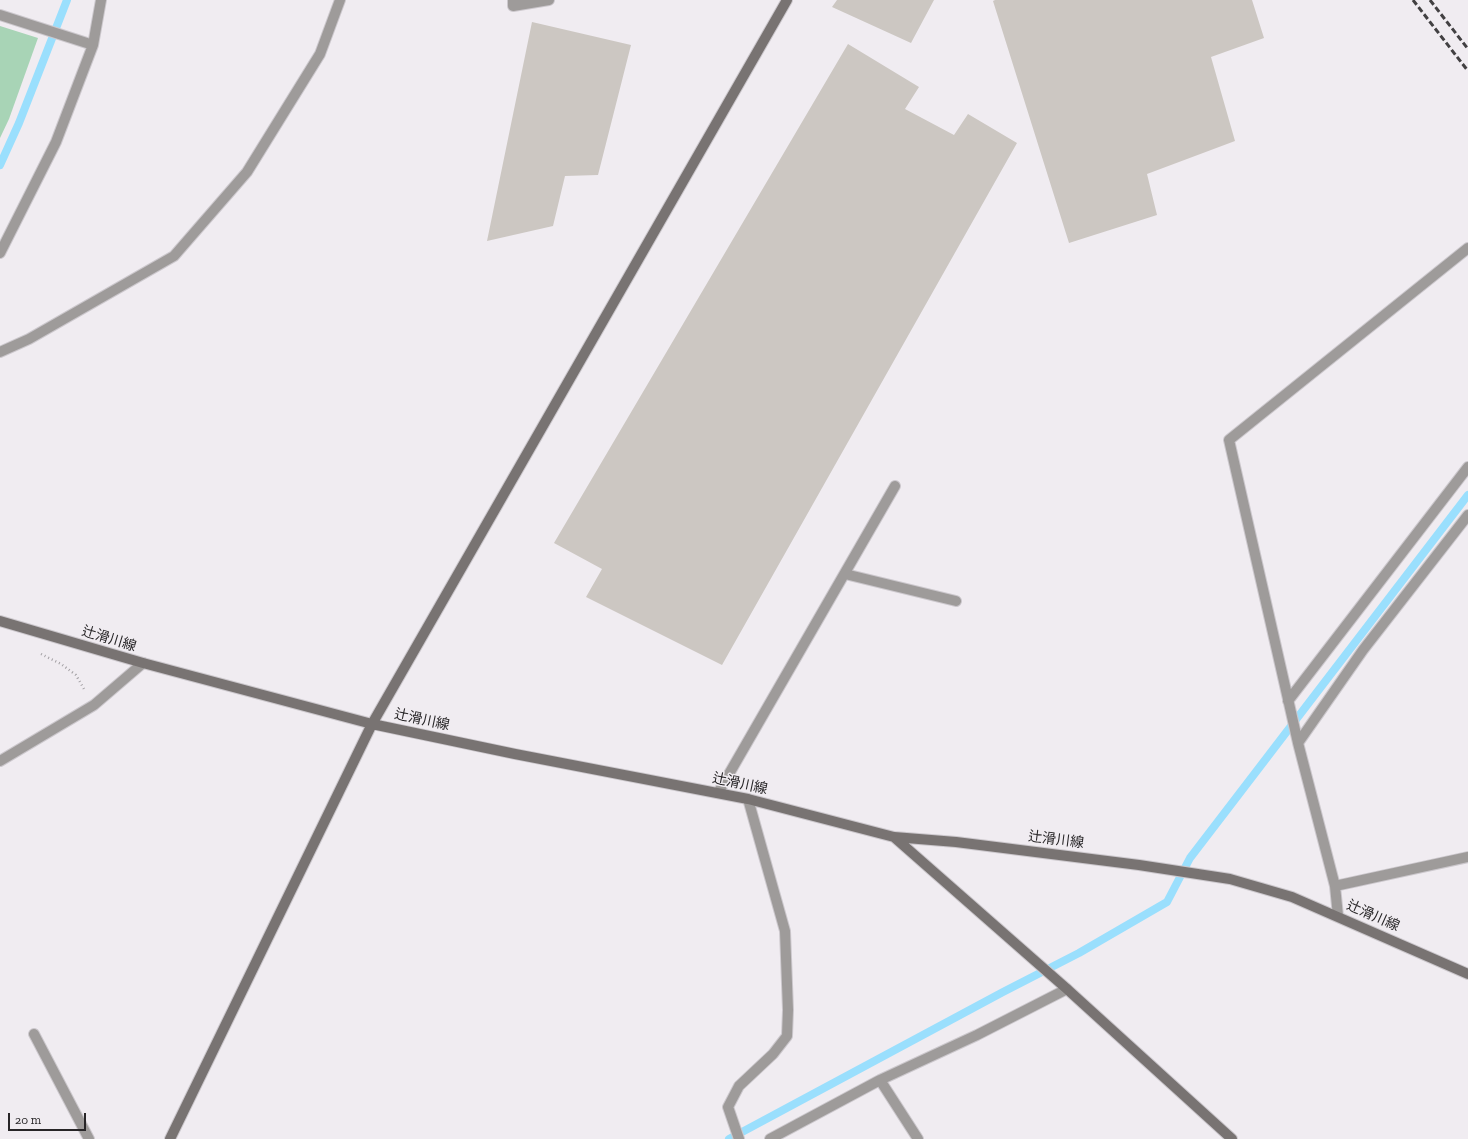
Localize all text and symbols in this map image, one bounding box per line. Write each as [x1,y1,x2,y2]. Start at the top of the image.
street label: 辻滑川線 [80,623,138,655]
street label: 辻滑川線 [393,706,451,734]
street label: 辻滑川線 [711,770,769,798]
street label: 辻滑川線 [1027,828,1085,852]
street label: 辻滑川線 [1344,897,1402,935]
scale bar [10,1105,88,1131]
text: 20 m [15,1113,41,1127]

